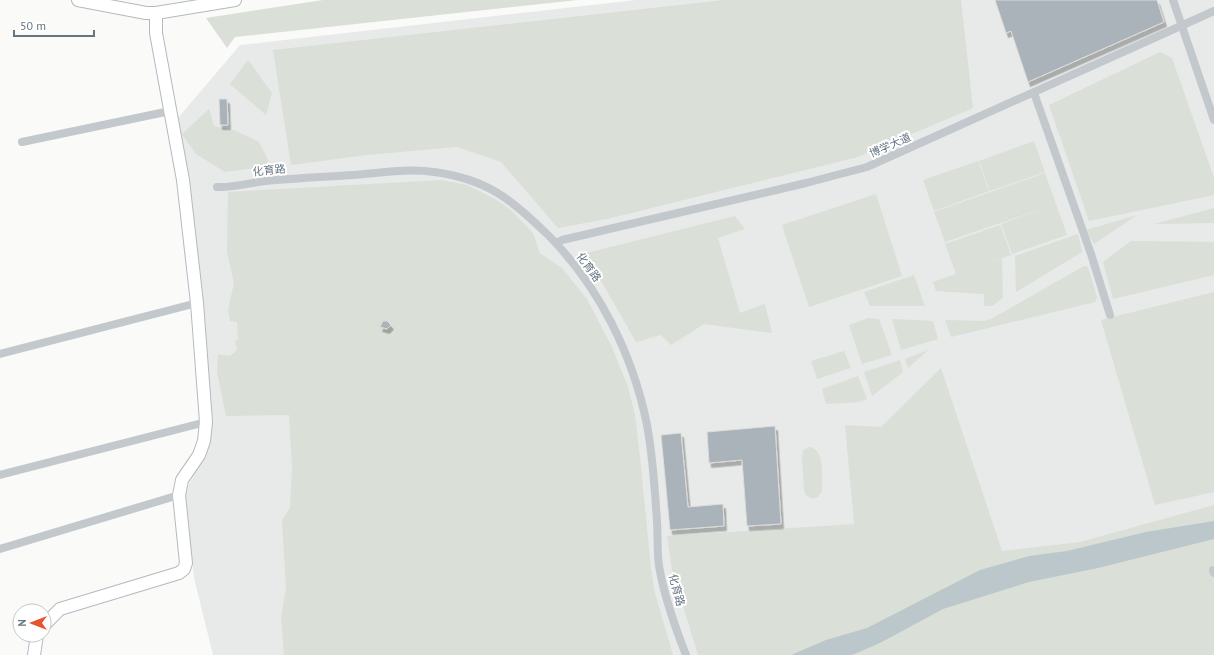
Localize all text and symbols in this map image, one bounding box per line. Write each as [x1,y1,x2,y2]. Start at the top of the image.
scale bar [14,12,94,38]
text: 50 m [20,18,46,33]
street label: 博学大道 [867,130,913,160]
street label: 化育路 [252,161,286,179]
street label: 化育路 [574,250,604,284]
street label: 化育路 [666,572,688,608]
north arrow [12,603,52,643]
text: N [15,619,29,627]

